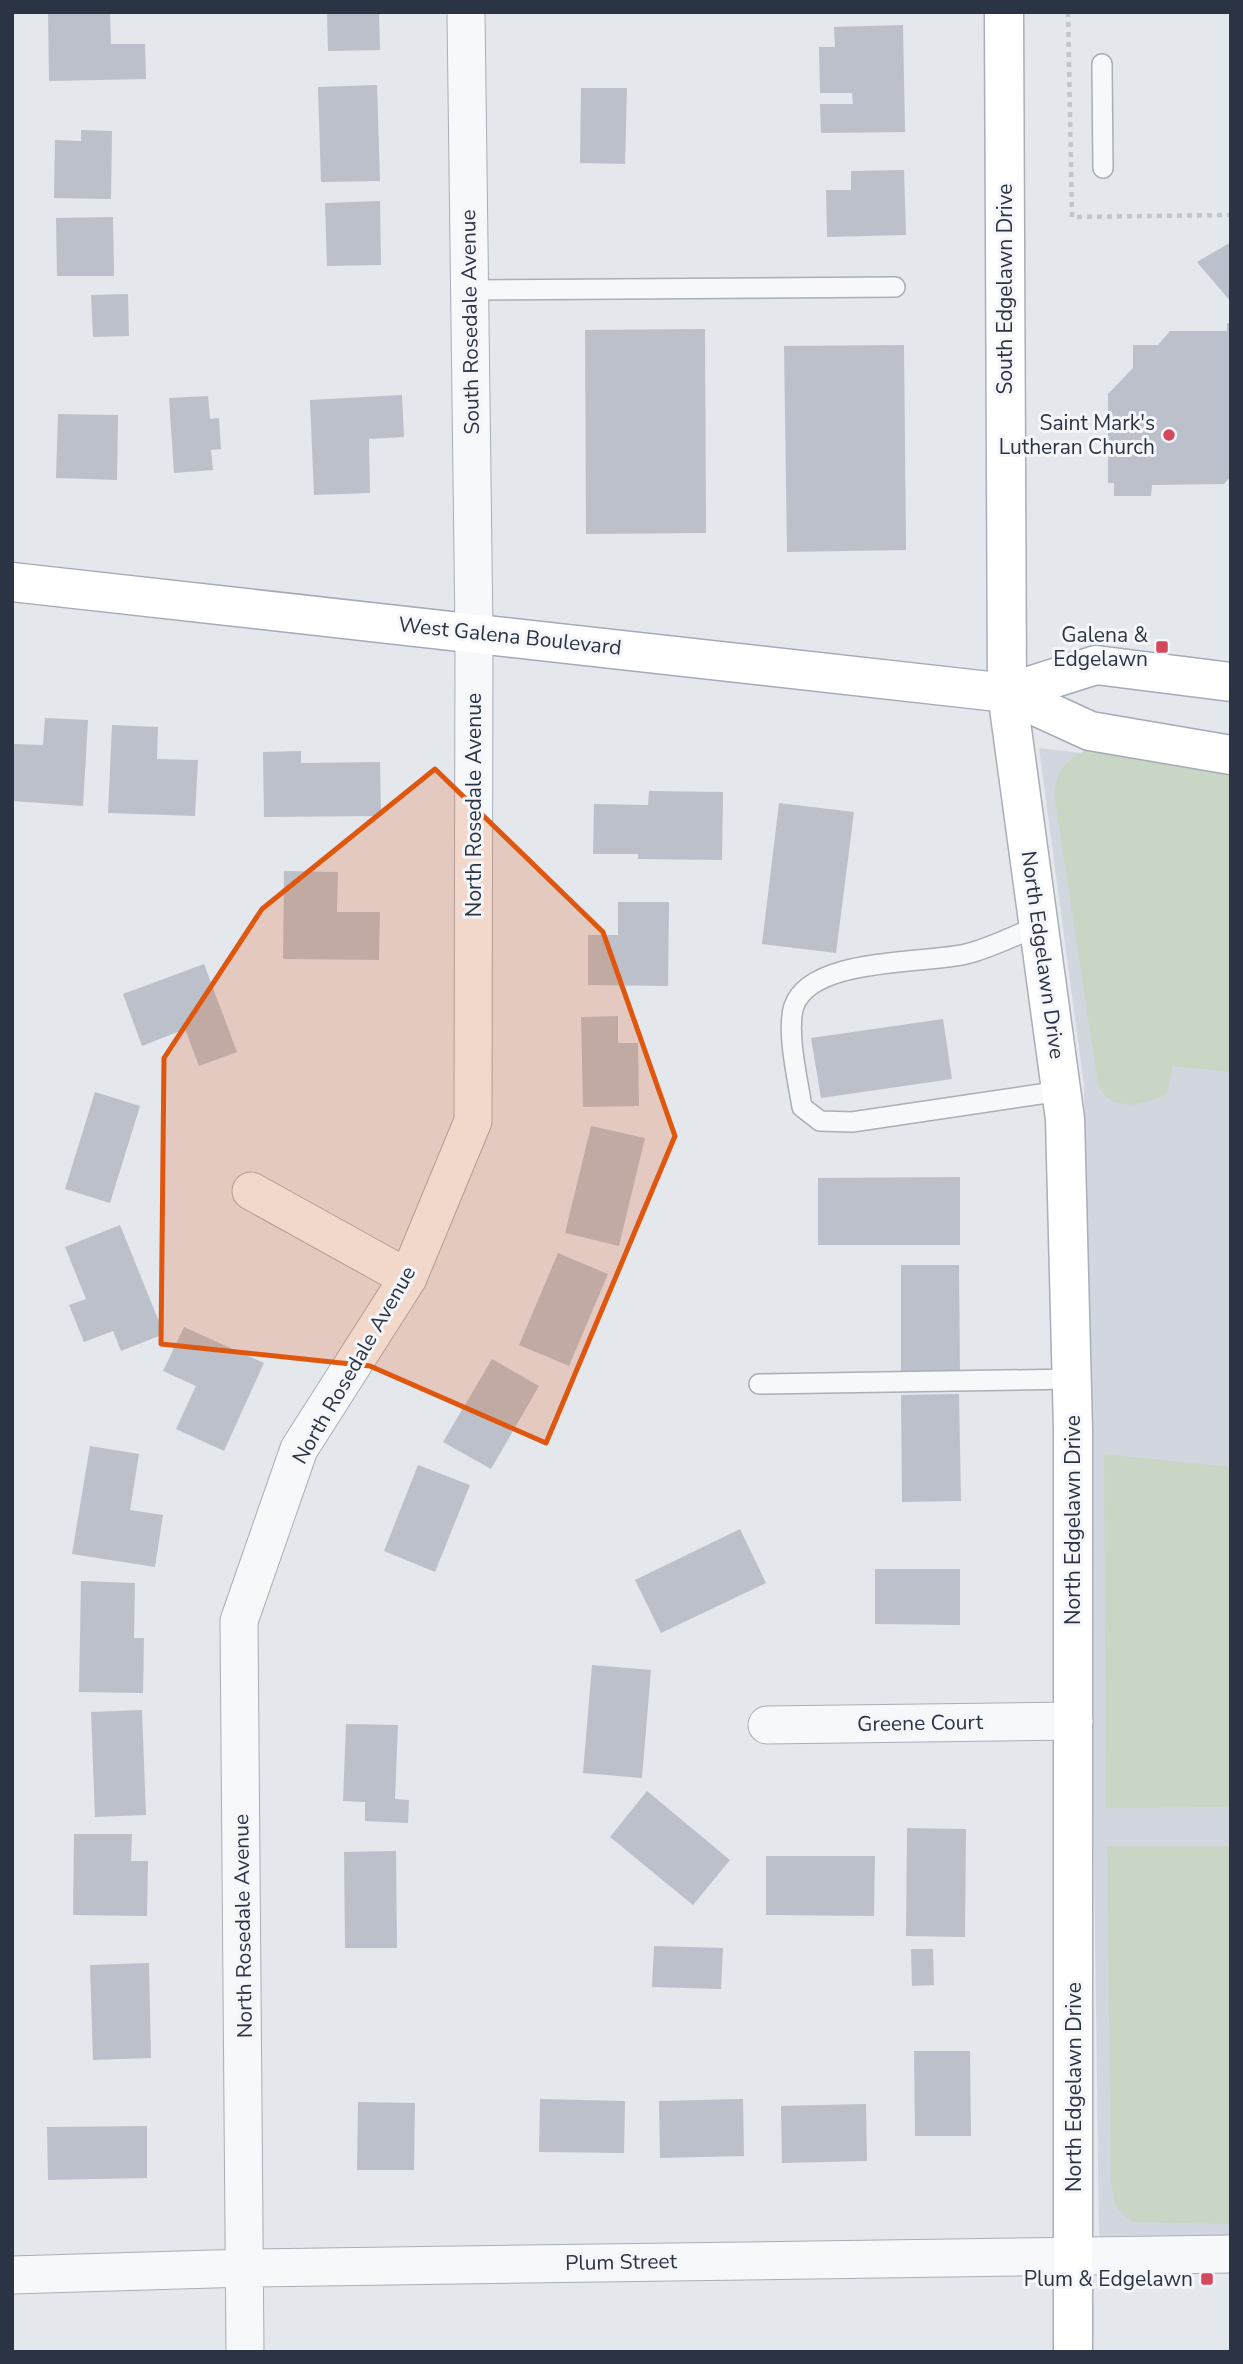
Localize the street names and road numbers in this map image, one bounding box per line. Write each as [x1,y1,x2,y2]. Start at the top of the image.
street label: South Edgelawn Drive [991,184,1019,394]
street label: South Rosedale Avenue [454,209,486,435]
street label: West Galena Boulevard [397,610,623,662]
street label: North Rosedale Avenue [460,693,488,917]
street label: North Edgelawn Drive [1015,849,1071,1061]
street label: North Rosedale Avenue [286,1261,422,1469]
street label: North Edgelawn Drive [1059,1415,1087,1625]
street label: Greene Court [857,1708,984,1738]
street label: North Rosedale Avenue [227,1814,259,2038]
street label: North Edgelawn Drive [1060,1982,1088,2192]
street label: Plum Street [565,2247,678,2277]

